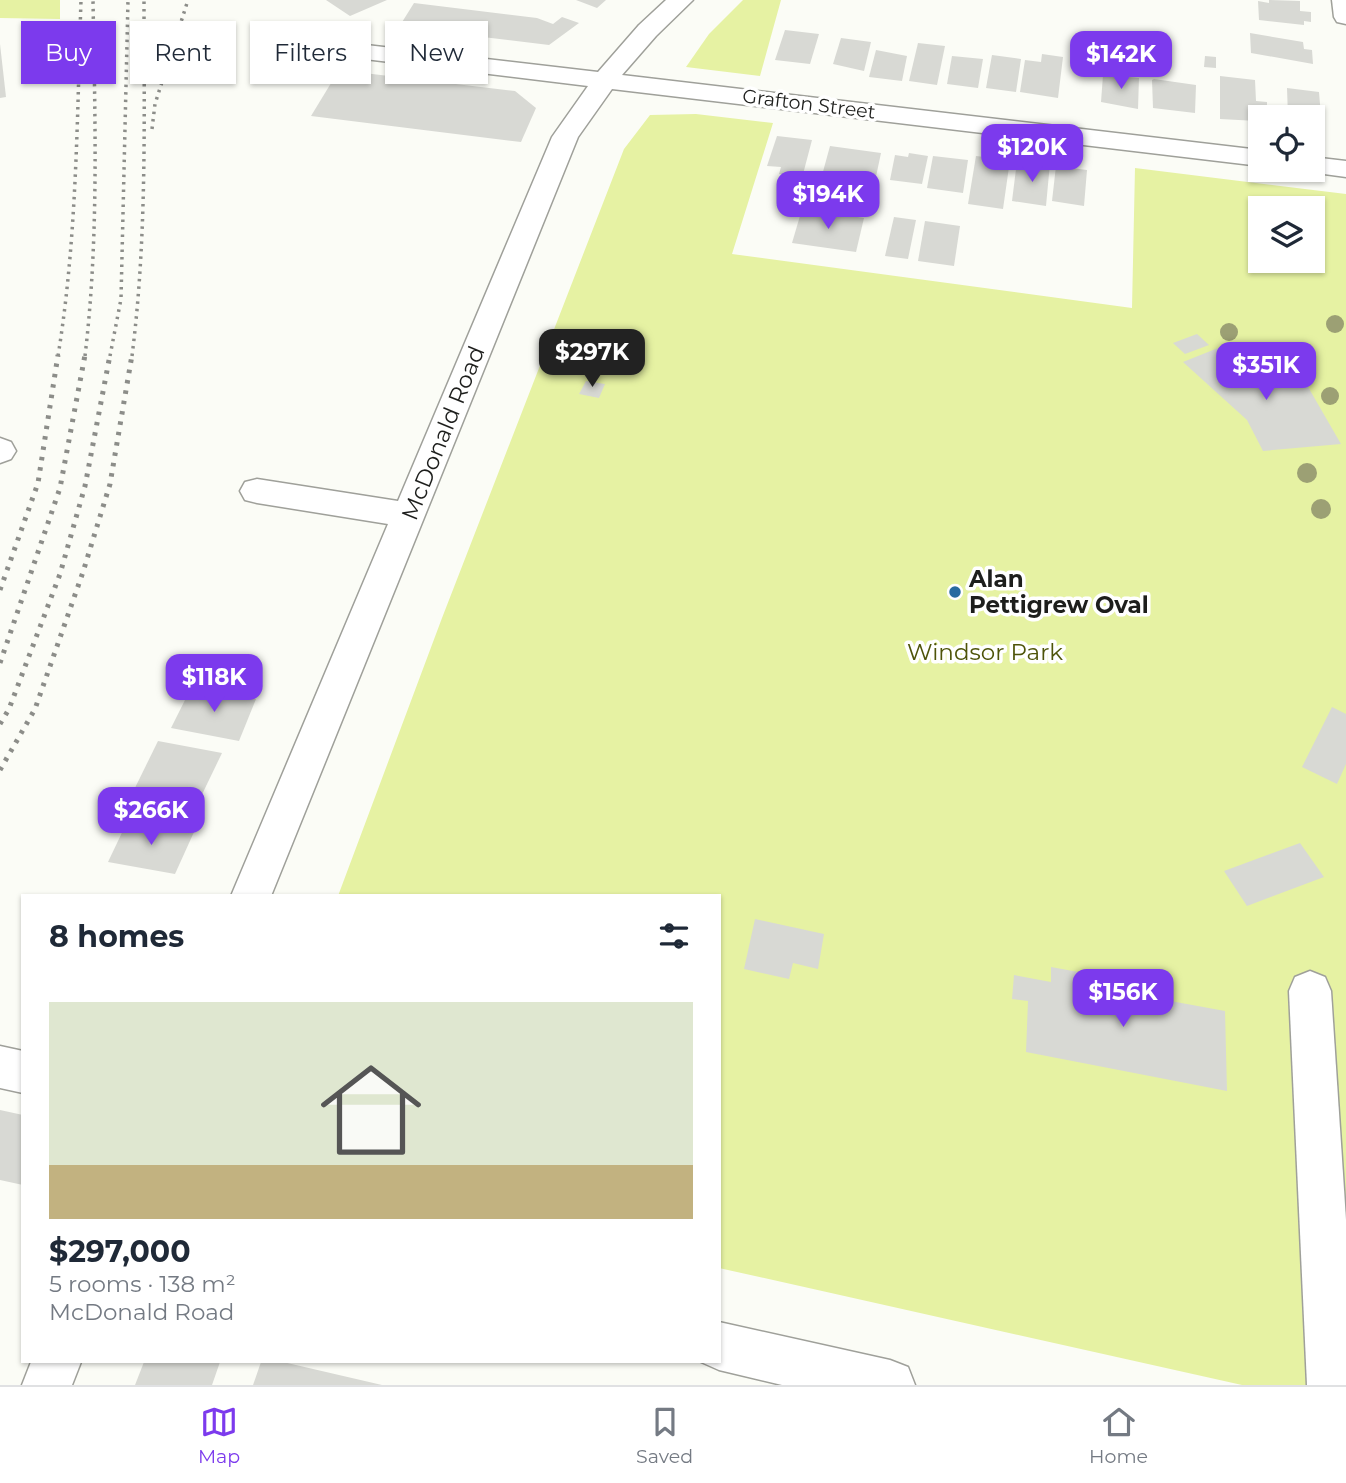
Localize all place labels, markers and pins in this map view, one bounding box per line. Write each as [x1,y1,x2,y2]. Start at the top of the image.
pin: $142K [1072,32,1170,91]
pin: $120K [983,124,1081,184]
pin: $194K [779,172,877,231]
pin: $297K [543,330,641,389]
pin: $351K [1217,342,1315,402]
place label: Alan Pettigrew Oval [968,565,1149,619]
marker: Alan Pettigrew Oval [947,584,963,600]
pin: $118K [165,654,263,714]
pin: $266K [102,788,200,847]
pin: $156K [1074,970,1172,1029]

